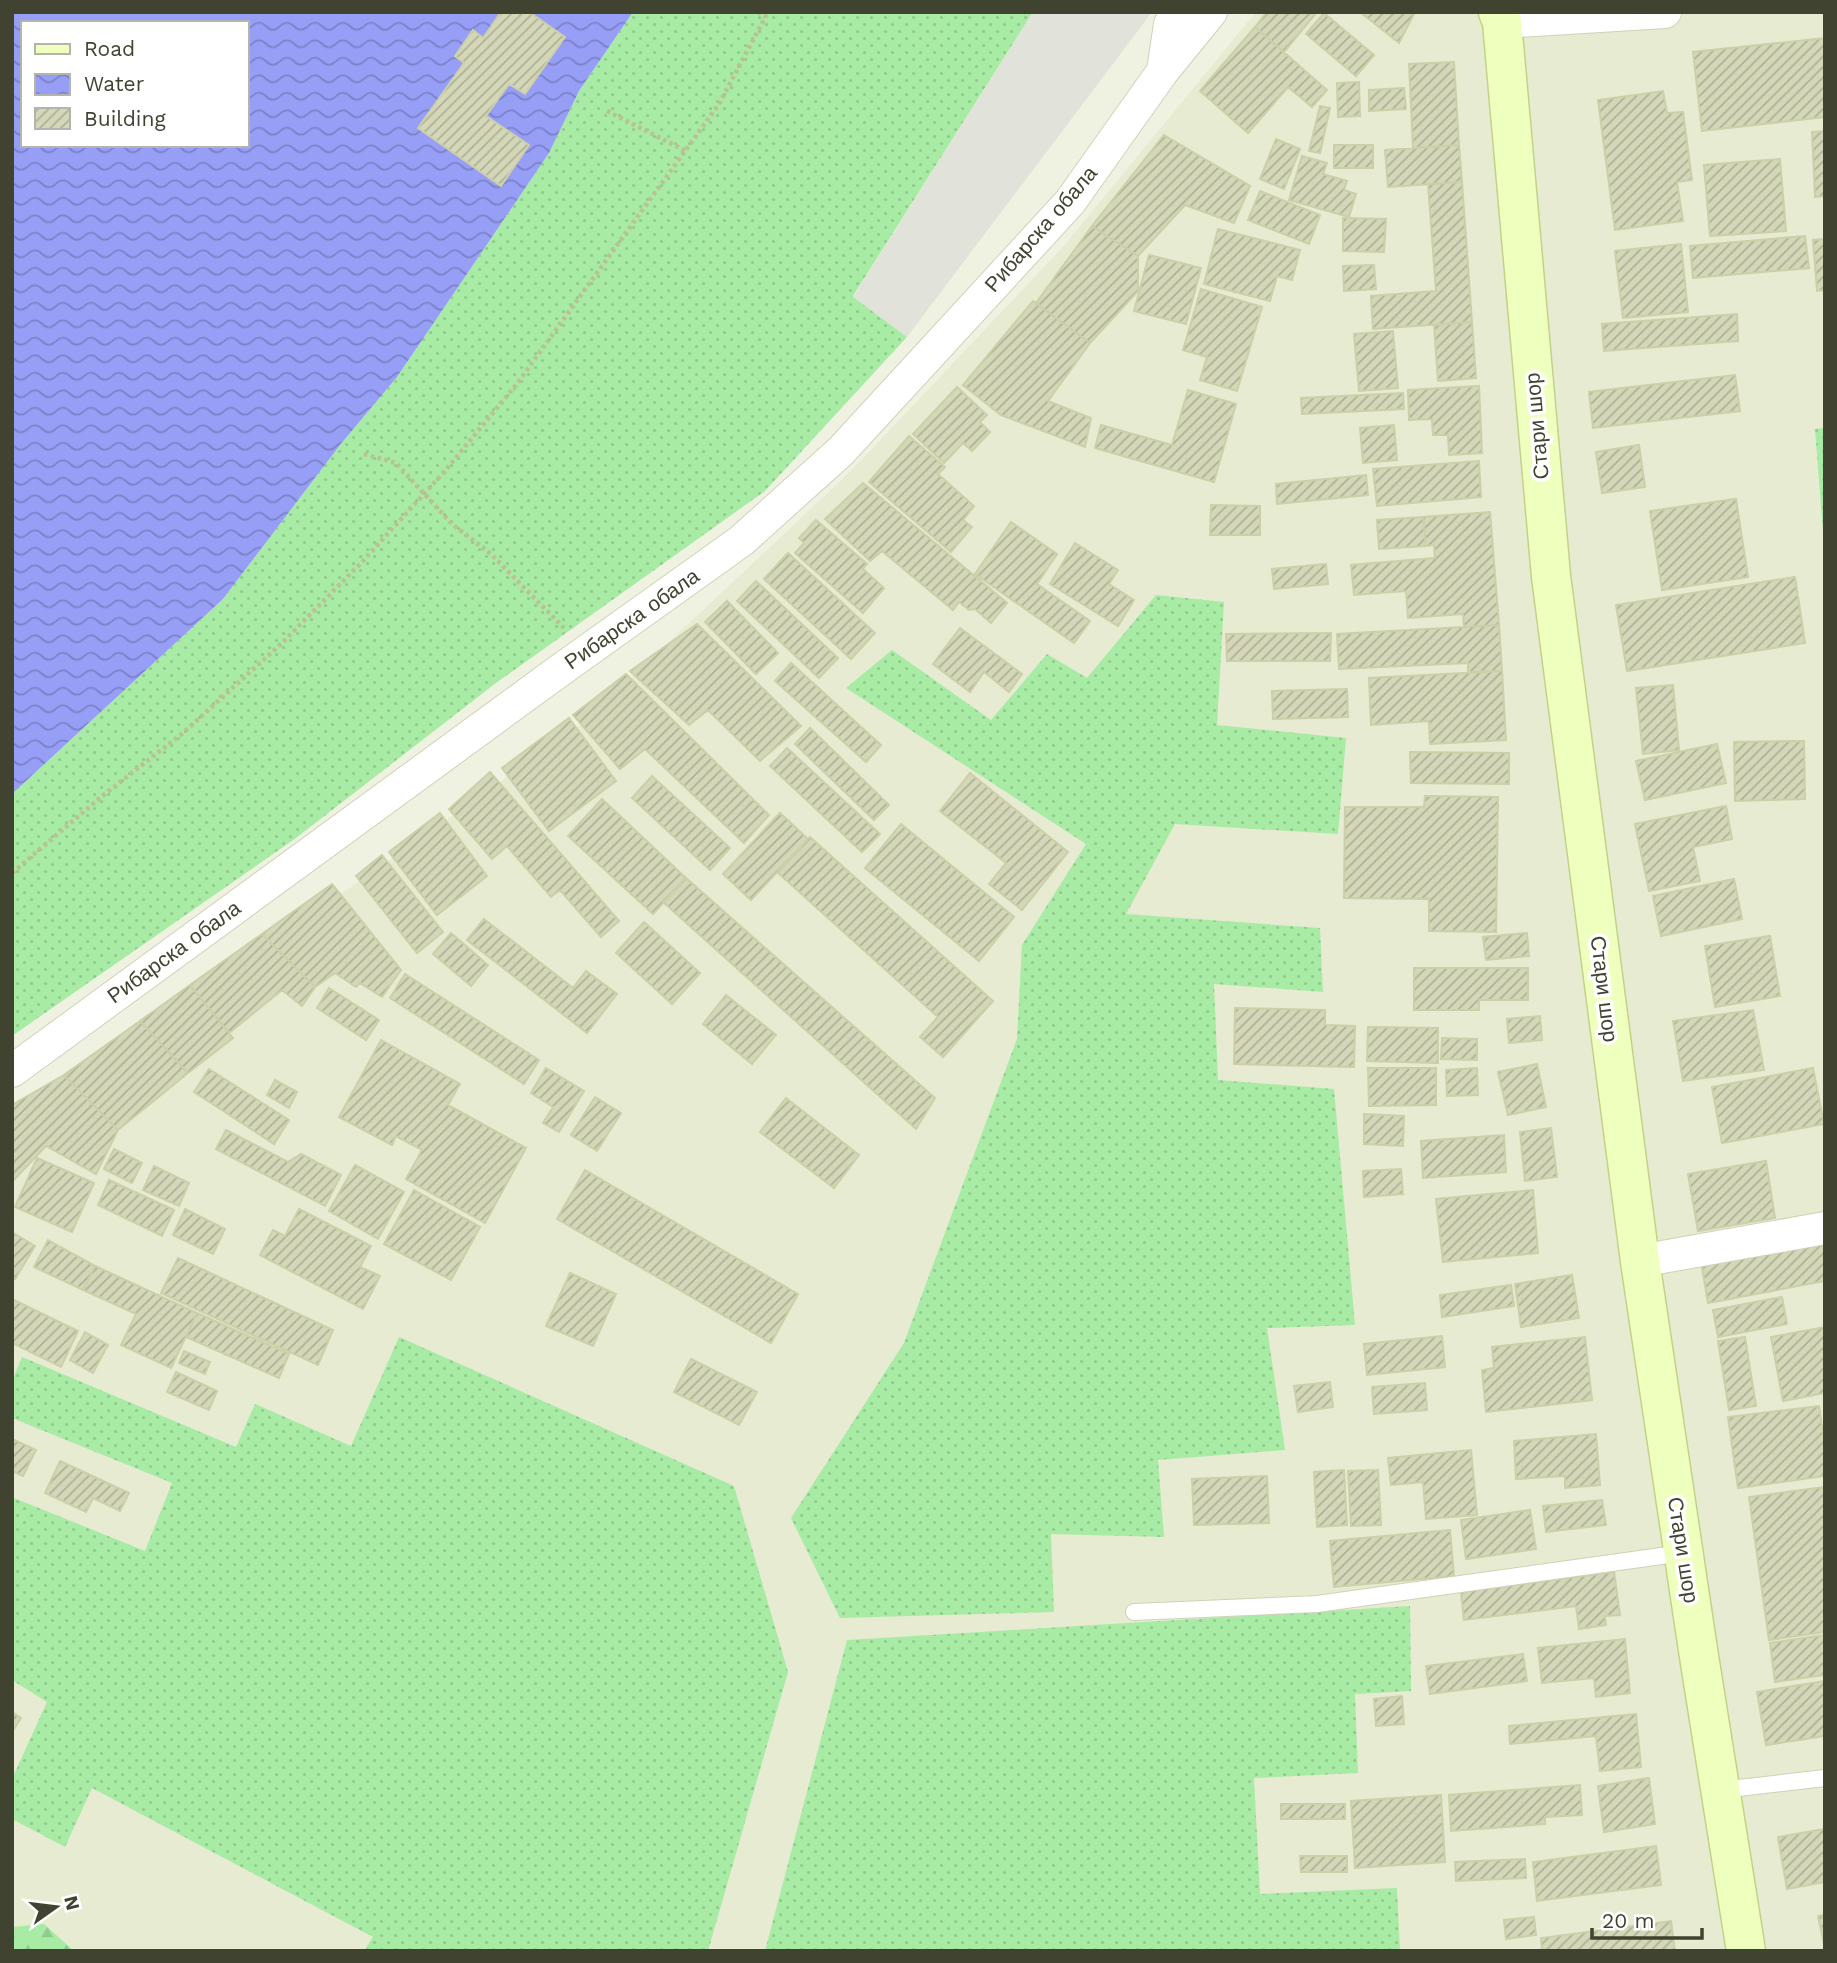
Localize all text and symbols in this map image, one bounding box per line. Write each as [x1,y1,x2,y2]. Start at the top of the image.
legend [21,21,248,147]
text: Road [84,36,135,61]
text: Water [84,71,145,96]
text: Building [84,106,166,131]
street label: Рибарска обала [979,160,1102,297]
street label: Стари шор [1519,372,1554,480]
street label: Рибарска обала [560,563,704,674]
street label: Рибарска обала [102,895,245,1008]
street label: Стари шор [1586,934,1623,1044]
street label: Стари шор [1663,1495,1704,1605]
north arrow [21,1872,91,1942]
text: N [59,1893,85,1913]
scale bar [1592,1896,1702,1940]
text: 20 m [1602,1908,1654,1933]

